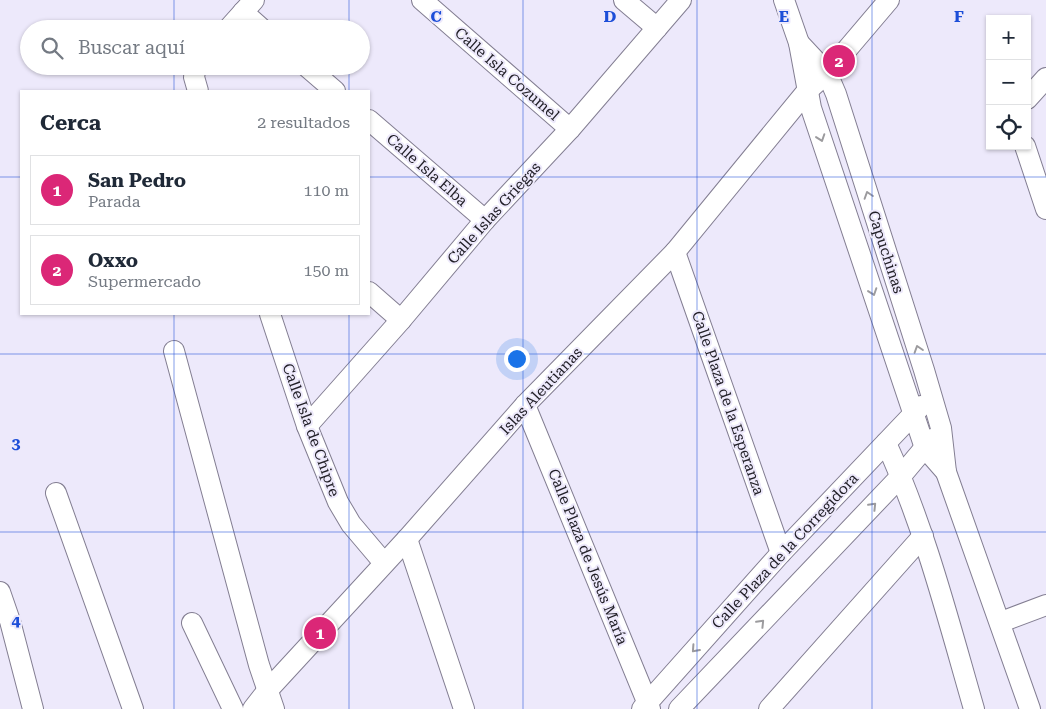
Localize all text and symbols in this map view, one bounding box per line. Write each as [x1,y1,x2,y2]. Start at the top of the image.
text: C [430,7,442,26]
text: D [604,7,617,26]
text: E [779,7,789,26]
text: F [954,7,964,26]
map controls [986,15,1031,150]
button: + [986,15,1031,60]
search box [20,20,370,75]
street label: Calle Isla Cozumel [451,24,563,124]
icon: search [38,34,66,62]
text: Buscar aquí [78,36,185,59]
pin: 2 [823,42,855,80]
button: − [986,60,1031,105]
button: locate [986,105,1031,150]
text: Cerca [40,111,101,135]
text: 2 resultados [257,113,350,132]
street label: Calle Isla Elba [383,130,471,210]
one-way arrow [815,133,825,142]
street label: Calle Islas Griegas [443,158,545,268]
text: San Pedro [88,169,186,192]
text: 1 [53,181,61,200]
text: 110 m [303,181,349,200]
one-way arrow [864,191,874,199]
text: Parada [88,192,140,211]
street label: Capuchinas [864,208,908,296]
text: Oxxo [88,249,138,272]
text: 2 [53,261,61,280]
text: 150 m [303,261,349,280]
text: Supermercado [88,272,201,291]
one-way arrow [867,287,877,296]
street label: Calle Plaza de la Esperanza [688,309,768,497]
street label: Islas Aleutianas [496,344,586,438]
your location [504,346,530,372]
one-way arrow [913,346,923,354]
street label: Calle Isla de Chipre [279,361,343,499]
text: 3 [12,434,21,453]
street label: Calle Plaza de Jesús María [544,466,632,648]
street label: Calle Plaza de la Corregidora [708,469,862,633]
one-way arrow [867,502,876,511]
text: 4 [12,611,21,630]
pin: 1 [304,614,336,652]
one-way arrow [755,620,764,629]
one-way arrow [692,644,701,653]

